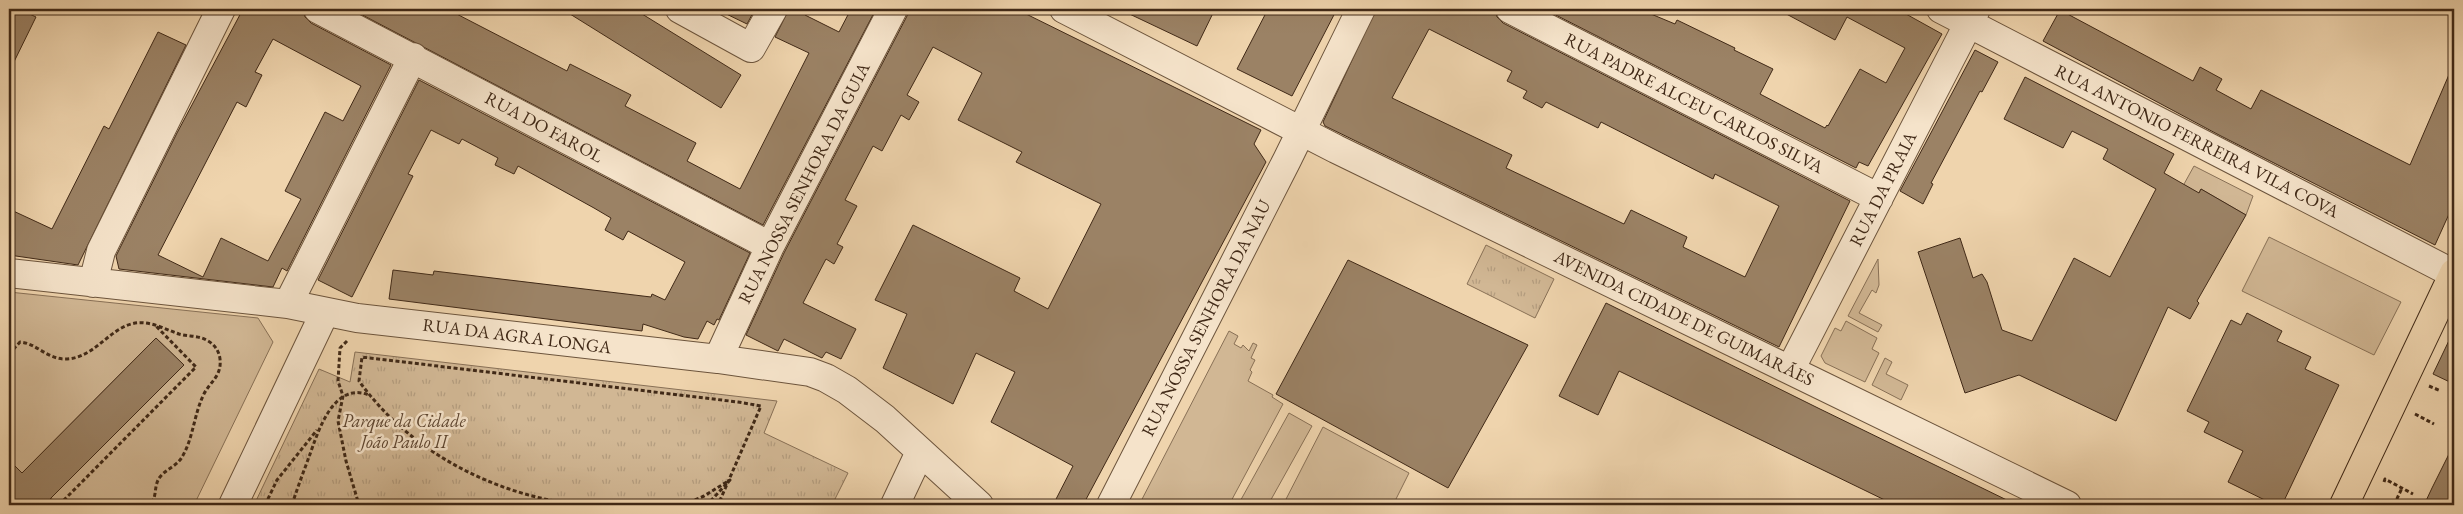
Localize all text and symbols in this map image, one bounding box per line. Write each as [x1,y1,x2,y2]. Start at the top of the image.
street label: RUA PADRE ALCEU CARLOS SILVA [1561,27,1828,178]
street label: RUA NOSSA SENHORA DA GUIA [733,58,875,307]
street label: RUA ANTONIO FERREIRA VILA COVA [2051,59,2344,223]
street label: RUA DO FAROL [481,86,608,168]
street label: RUA DA PRAIA [1844,127,1922,250]
street label: RUA NOSSA SENHORA DA NAU [1136,195,1276,440]
street label: AVENIDA CIDADE DE GUIMARÃES [1550,244,1818,391]
street label: RUA DA AGRA LONGA [421,313,613,359]
park label: Parque da Cidade João Paulo II [342,409,467,453]

